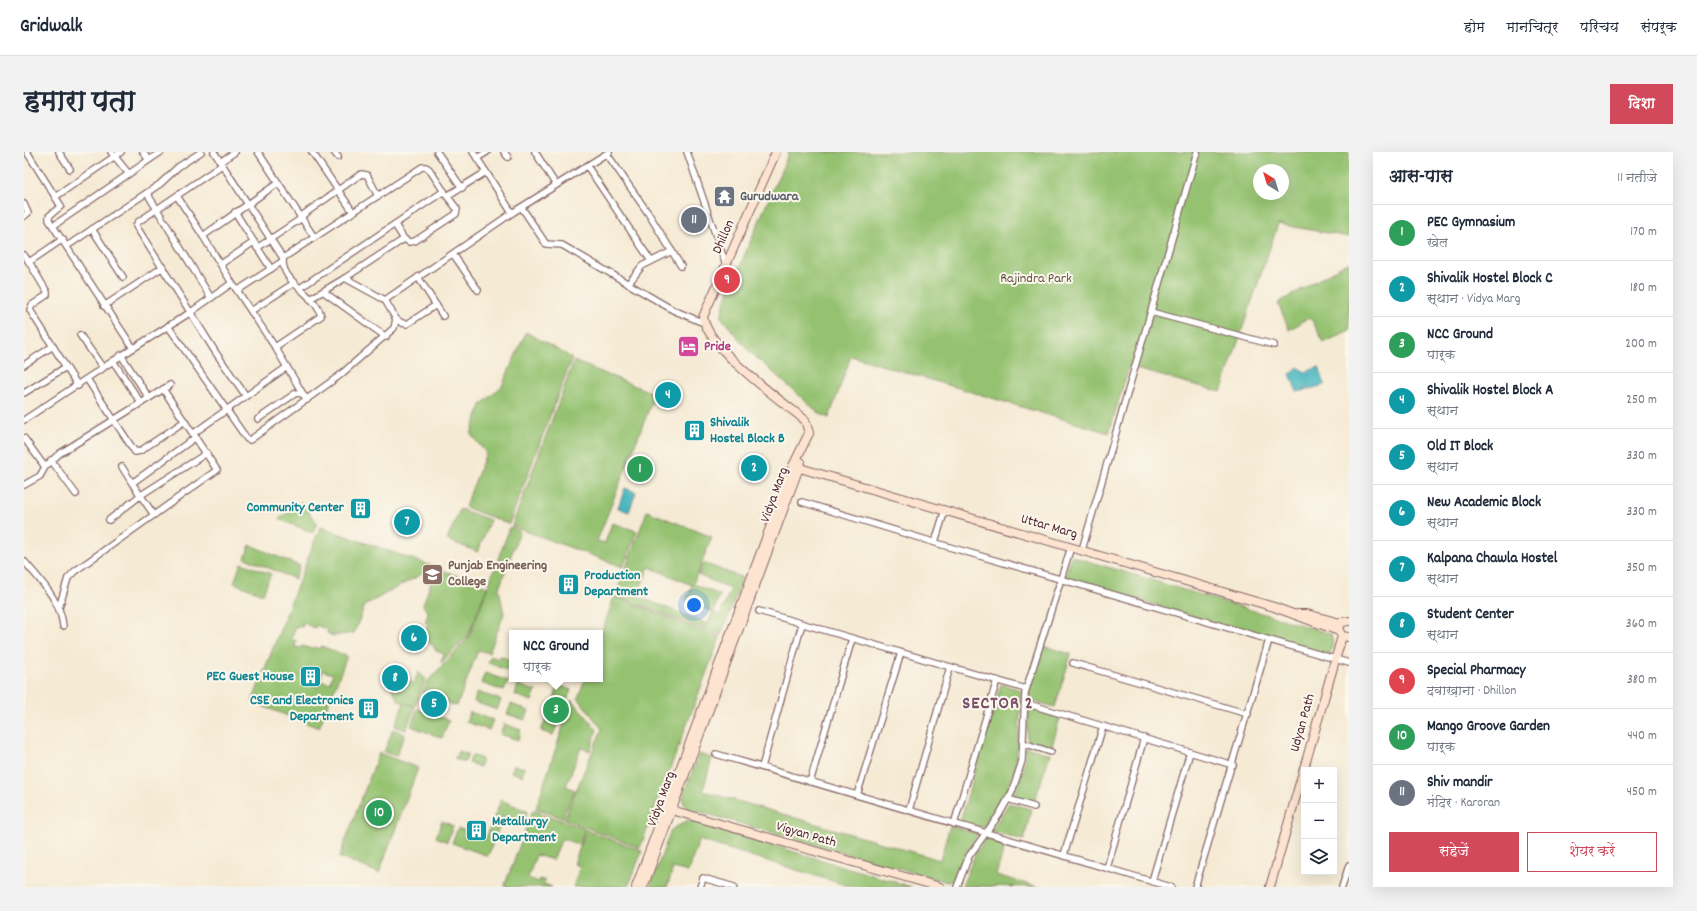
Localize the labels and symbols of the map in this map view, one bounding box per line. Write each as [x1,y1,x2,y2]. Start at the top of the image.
north arrow [1253,164,1289,200]
temple icon: Gurudwara [712,184,738,210]
place label: Gurudwara [740,187,800,207]
pin: 11 [681,205,707,235]
street label: Dhillon [708,217,740,257]
pin: 9 [714,265,740,295]
park label: Rajindra Park [1000,269,1072,289]
hotel icon: Pride [676,334,702,360]
place label: Pride [704,337,731,357]
pin: 4 [655,380,681,410]
place label: Shivalik Hostel Block B [710,413,785,449]
building icon: Shivalik Hostel Block B [681,418,707,444]
pin: 2 [741,453,767,483]
pin: 1 [627,454,653,484]
street label: Vidya Marg [756,465,794,525]
building icon: Community Center [347,495,373,521]
place label: Community Center [246,498,345,518]
pin: 7 [394,507,420,537]
street label: Uttar Marg [1018,509,1080,545]
place label: Punjab Engineering College [448,556,547,592]
school or university icon: Punjab Engineering College [420,561,446,587]
place label: Production Department [584,566,649,602]
building icon: Production Department [555,571,581,597]
your location [684,595,704,615]
pin: 6 [401,623,427,653]
pin: 8 [382,663,408,693]
building icon: PEC Guest House [297,664,323,690]
place label: PEC Guest House [206,667,294,687]
pin: 5 [421,689,447,719]
place label: CSE and Electronics Department [250,691,355,727]
district label: SECTOR 2 [962,692,1034,717]
street label: Udyan Path [1285,692,1321,754]
pin: 3 [543,695,569,725]
building icon: CSE and Electronics Department [356,696,382,722]
street label: Vidya Marg [643,769,681,829]
pin: 10 [366,798,392,828]
place label: Metallurgy Department [492,812,557,848]
building icon: Metallurgy Department [463,817,489,843]
street label: Vigyan Path [774,817,838,853]

